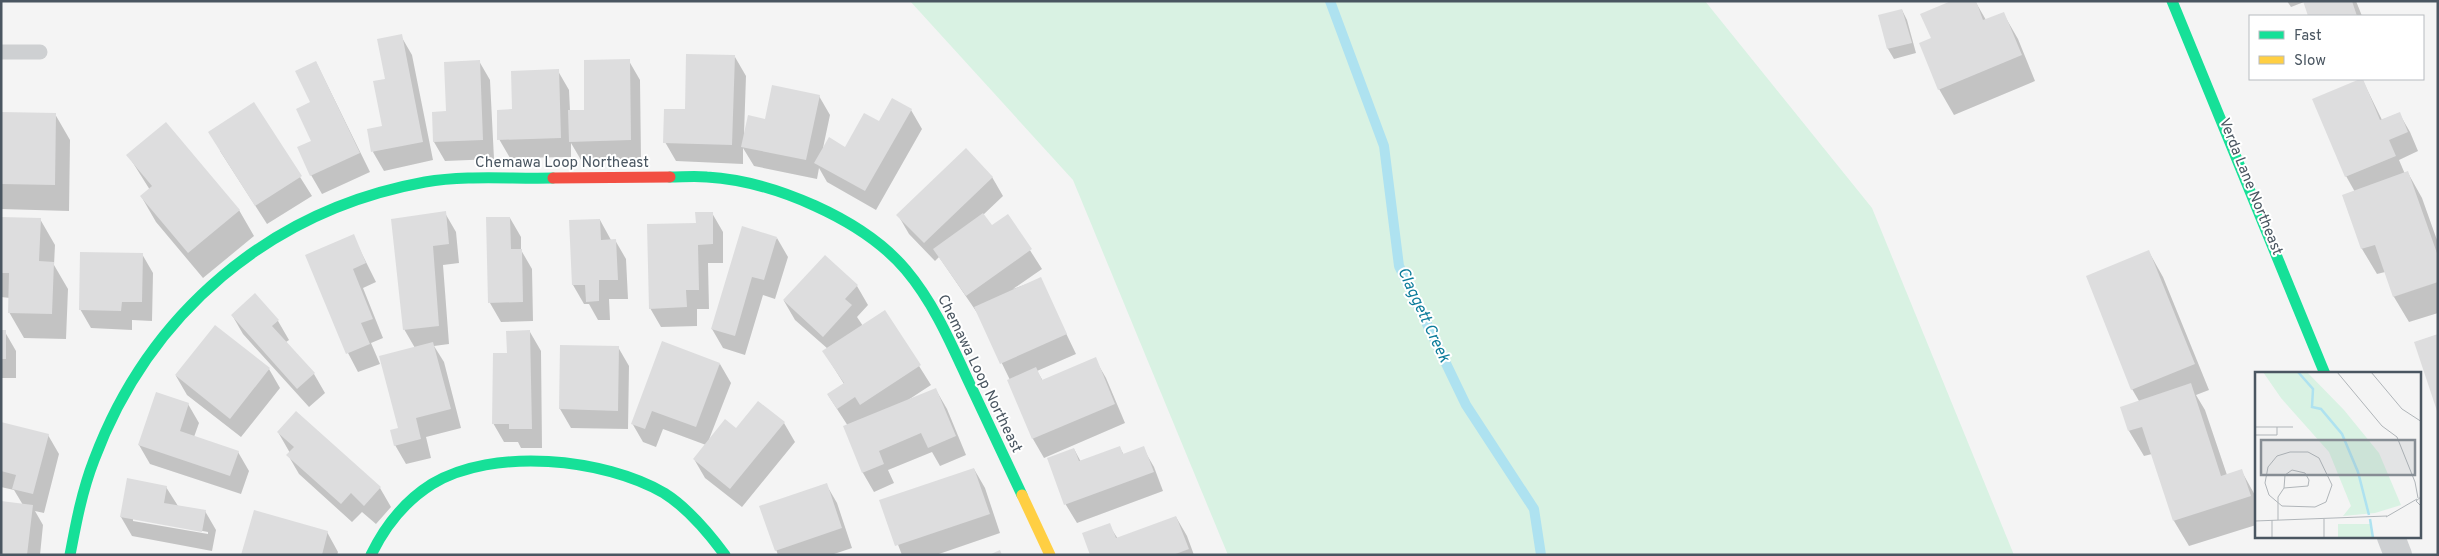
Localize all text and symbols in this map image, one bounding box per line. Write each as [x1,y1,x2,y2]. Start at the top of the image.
legend [2249,15,2424,80]
text: Fast [2294,27,2322,46]
text: Slow [2294,52,2326,71]
street label: Verda Lane Northeast [2214,116,2286,258]
street label: Chemawa Loop Northeast [475,154,649,173]
water label: Claggett Creek [1392,264,1454,367]
street label: Chemawa Loop Northeast [932,292,1026,456]
inset map [2255,372,2422,538]

